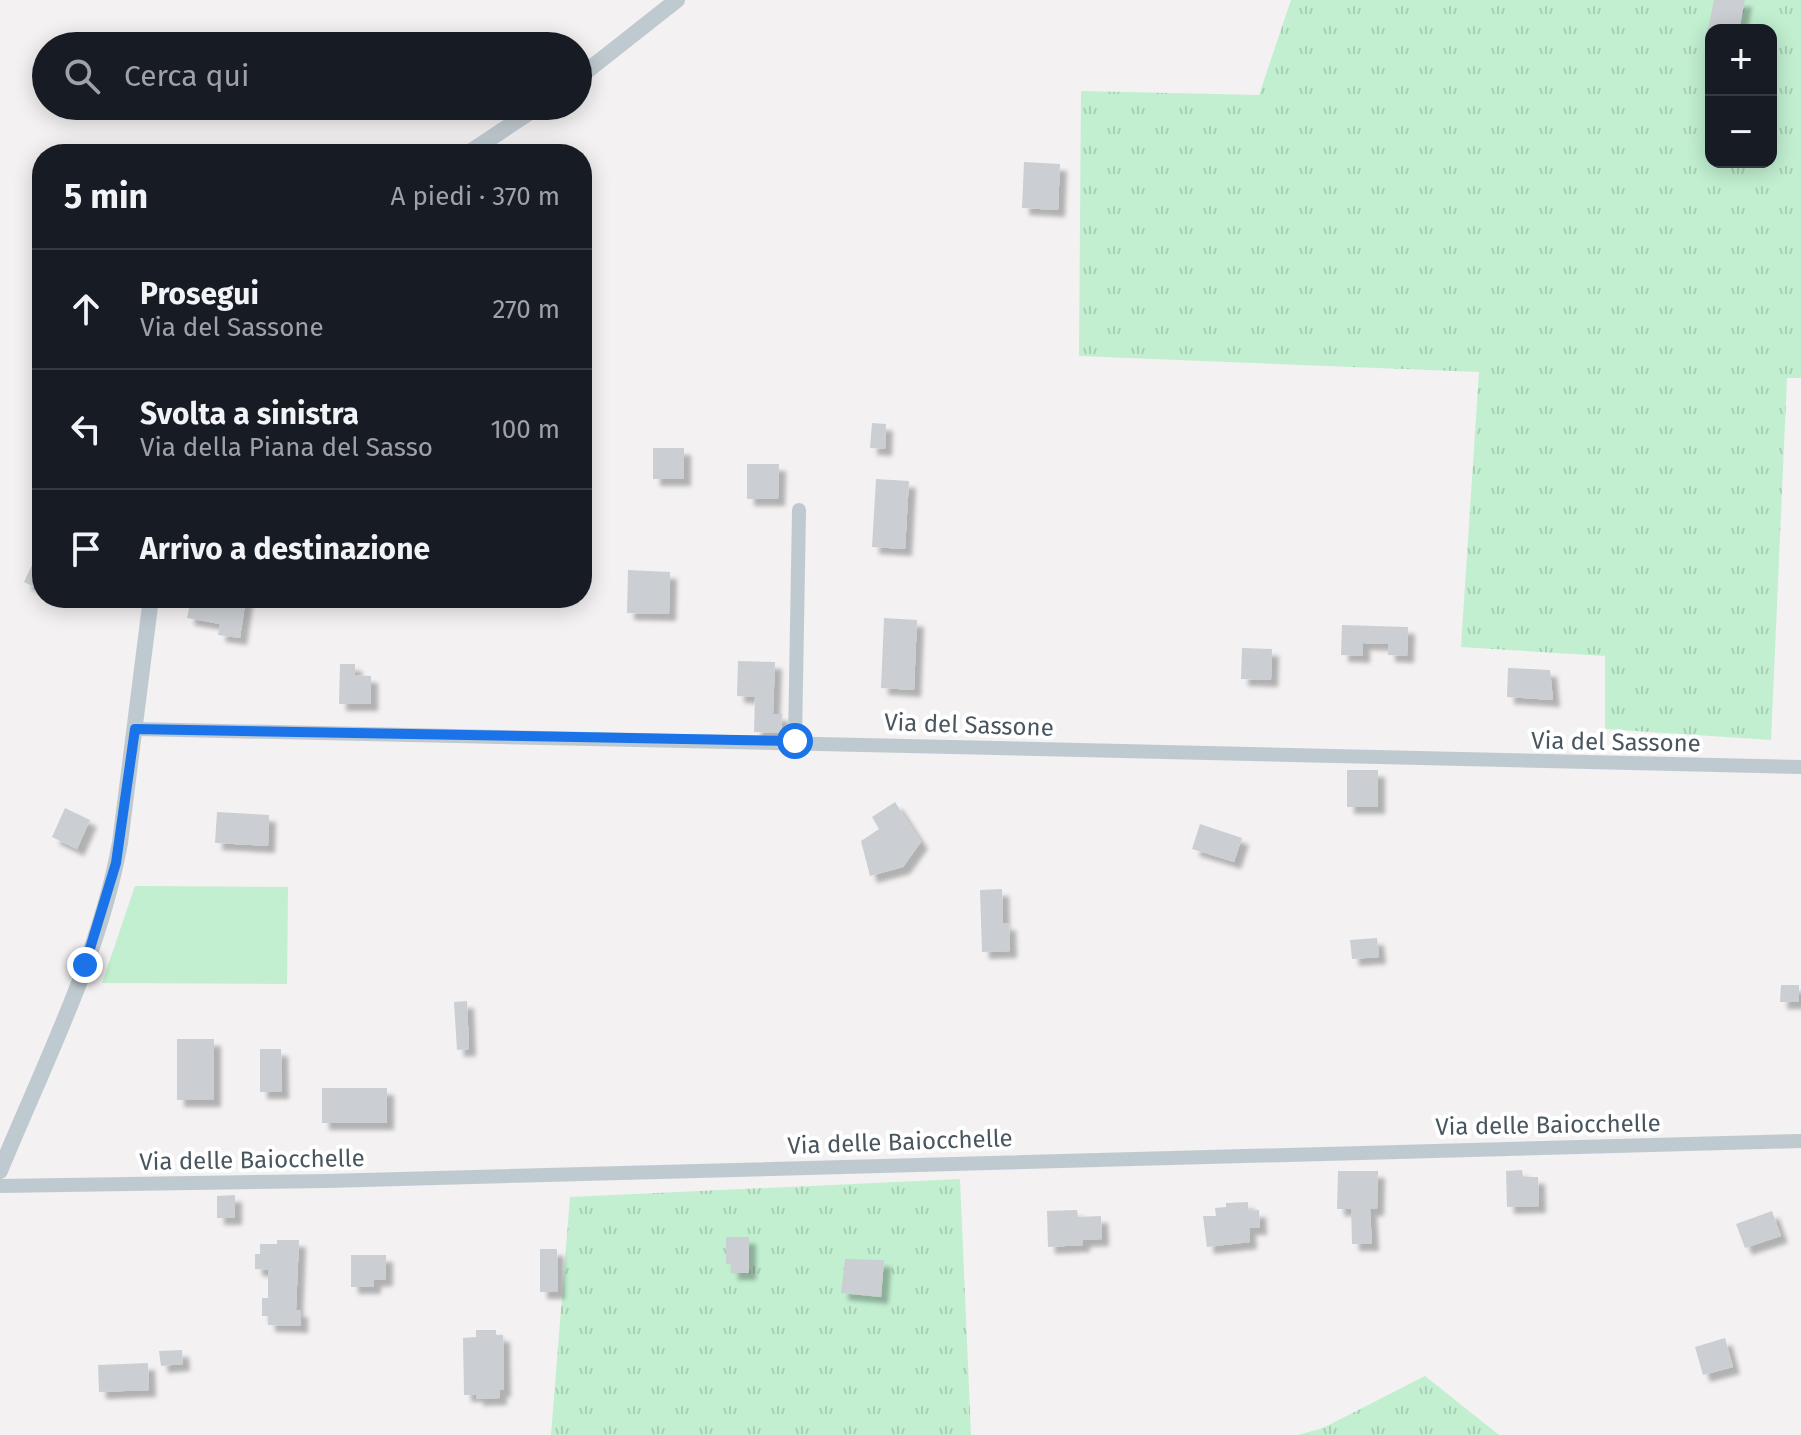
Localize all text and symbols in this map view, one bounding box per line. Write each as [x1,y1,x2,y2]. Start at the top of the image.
map controls [1705,24,1777,168]
button: + [1705,24,1777,96]
search box [32,32,592,120]
icon: search [60,54,104,98]
text: Cerca qui [124,58,249,94]
button: − [1705,96,1777,168]
text: 5 min [64,176,148,217]
text: A piedi · 370 m [391,181,560,212]
text: Prosegui [140,276,259,312]
icon: ahead [64,287,108,331]
text: 270 m [492,294,560,325]
text: Via del Sassone [140,312,324,343]
text: Svolta a sinistra [140,396,359,432]
icon: left [64,407,108,451]
text: 100 m [491,414,560,445]
text: Via della Piana del Sasso [140,432,433,463]
icon: arrive [64,527,108,571]
text: Arrivo a destinazione [140,531,430,567]
street label: Via del Sassone [884,708,1054,742]
route start [777,723,813,759]
street label: Via del Sassone [1531,727,1701,757]
route end [67,947,103,983]
street label: Via delle Baiocchelle [1435,1109,1661,1141]
street label: Via delle Baiocchelle [787,1124,1013,1160]
street label: Via delle Baiocchelle [139,1144,365,1176]

